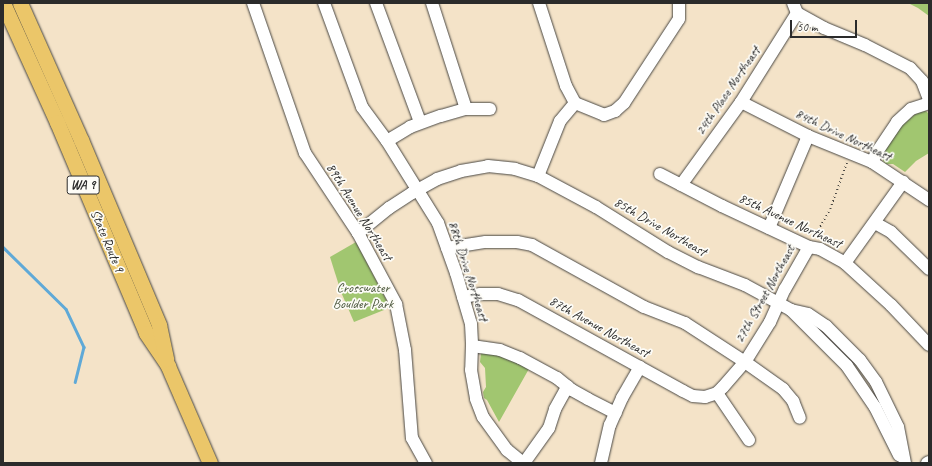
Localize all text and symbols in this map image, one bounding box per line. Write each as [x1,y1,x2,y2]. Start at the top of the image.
scale bar [792,12,859,38]
text: 50 m [797,19,817,35]
street label: 24th Place Northeast [692,43,764,139]
street label: 84th Drive Northeast [792,105,894,165]
street label: 89th Avenue Northeast [322,160,396,264]
road number: WA 9 [66,174,100,196]
street label: 85th Avenue Northeast [736,190,844,252]
street label: 85th Drive Northeast [611,194,709,260]
street label: State Route 9 [86,207,128,275]
street label: 88th Drive Northeast [444,219,492,323]
street label: 27th Street Northeast [731,242,799,346]
park label: Crosswater Boulder Park [333,280,393,312]
street label: 87th Avenue Northeast [546,293,652,361]

